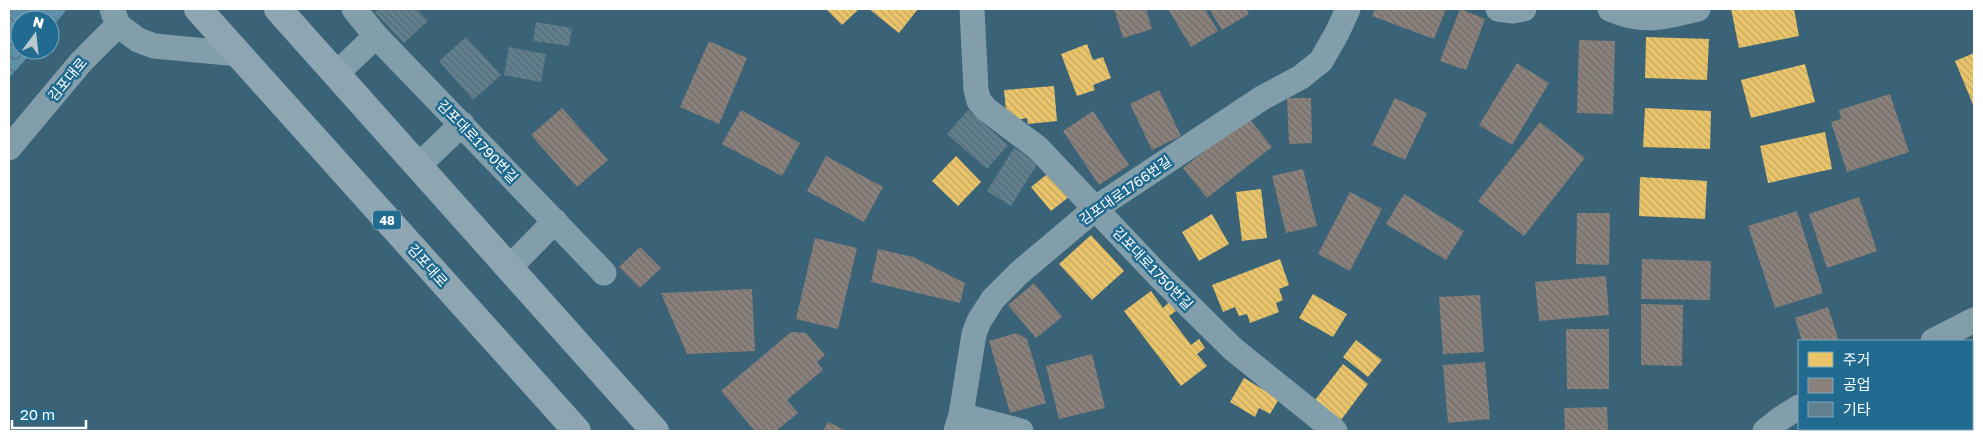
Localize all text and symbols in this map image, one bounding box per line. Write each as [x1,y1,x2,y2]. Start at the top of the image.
north arrow [10,10,60,60]
text: N [31,12,46,32]
street label: 김포대로 [44,54,90,104]
street label: 김포대로1790번길 [434,96,522,186]
street label: 김포대로1766번길 [1076,152,1174,228]
road number: 48 [373,210,401,230]
street label: 김포대로1750번길 [1109,223,1197,313]
street label: 김포대로 [404,240,452,290]
legend [1798,340,1973,430]
text: 주거 [1843,350,1871,368]
text: 공업 [1843,375,1871,393]
scale bar [12,398,86,430]
text: 기타 [1843,400,1871,418]
text: 20 m [20,405,55,423]

